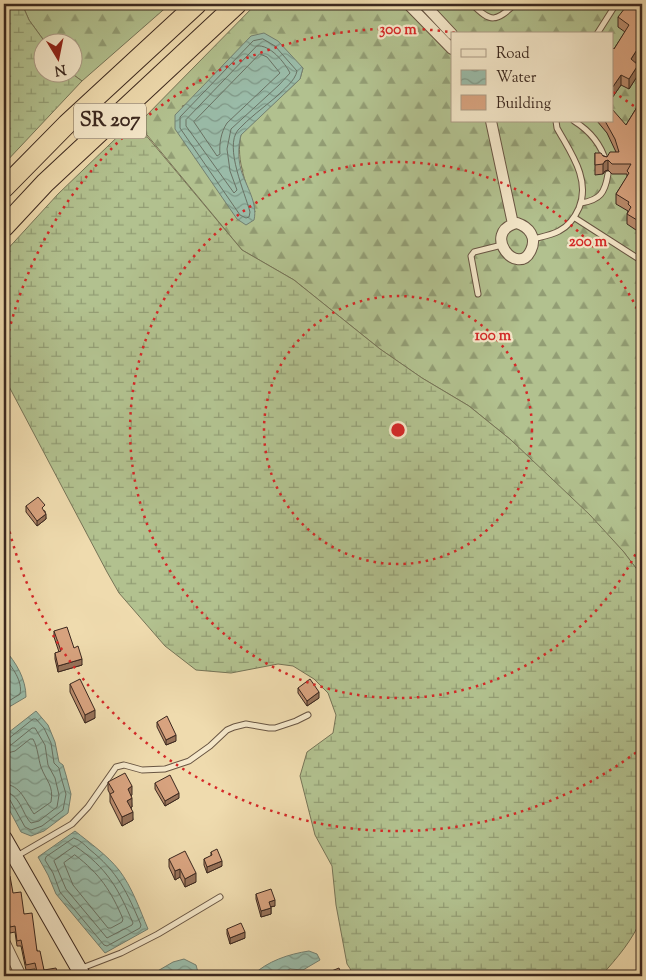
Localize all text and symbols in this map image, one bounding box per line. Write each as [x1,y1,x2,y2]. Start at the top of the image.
text: 300 m [379,20,417,41]
north arrow [32,32,82,82]
legend [451,32,614,122]
text: Road [496,44,530,65]
text: N [53,58,67,80]
text: Water [496,68,537,89]
text: Building [496,94,551,115]
road number: SR 207 [74,104,146,138]
text: 200 m [569,232,608,253]
text: 100 m [475,326,512,347]
centre of rings [389,421,407,439]

